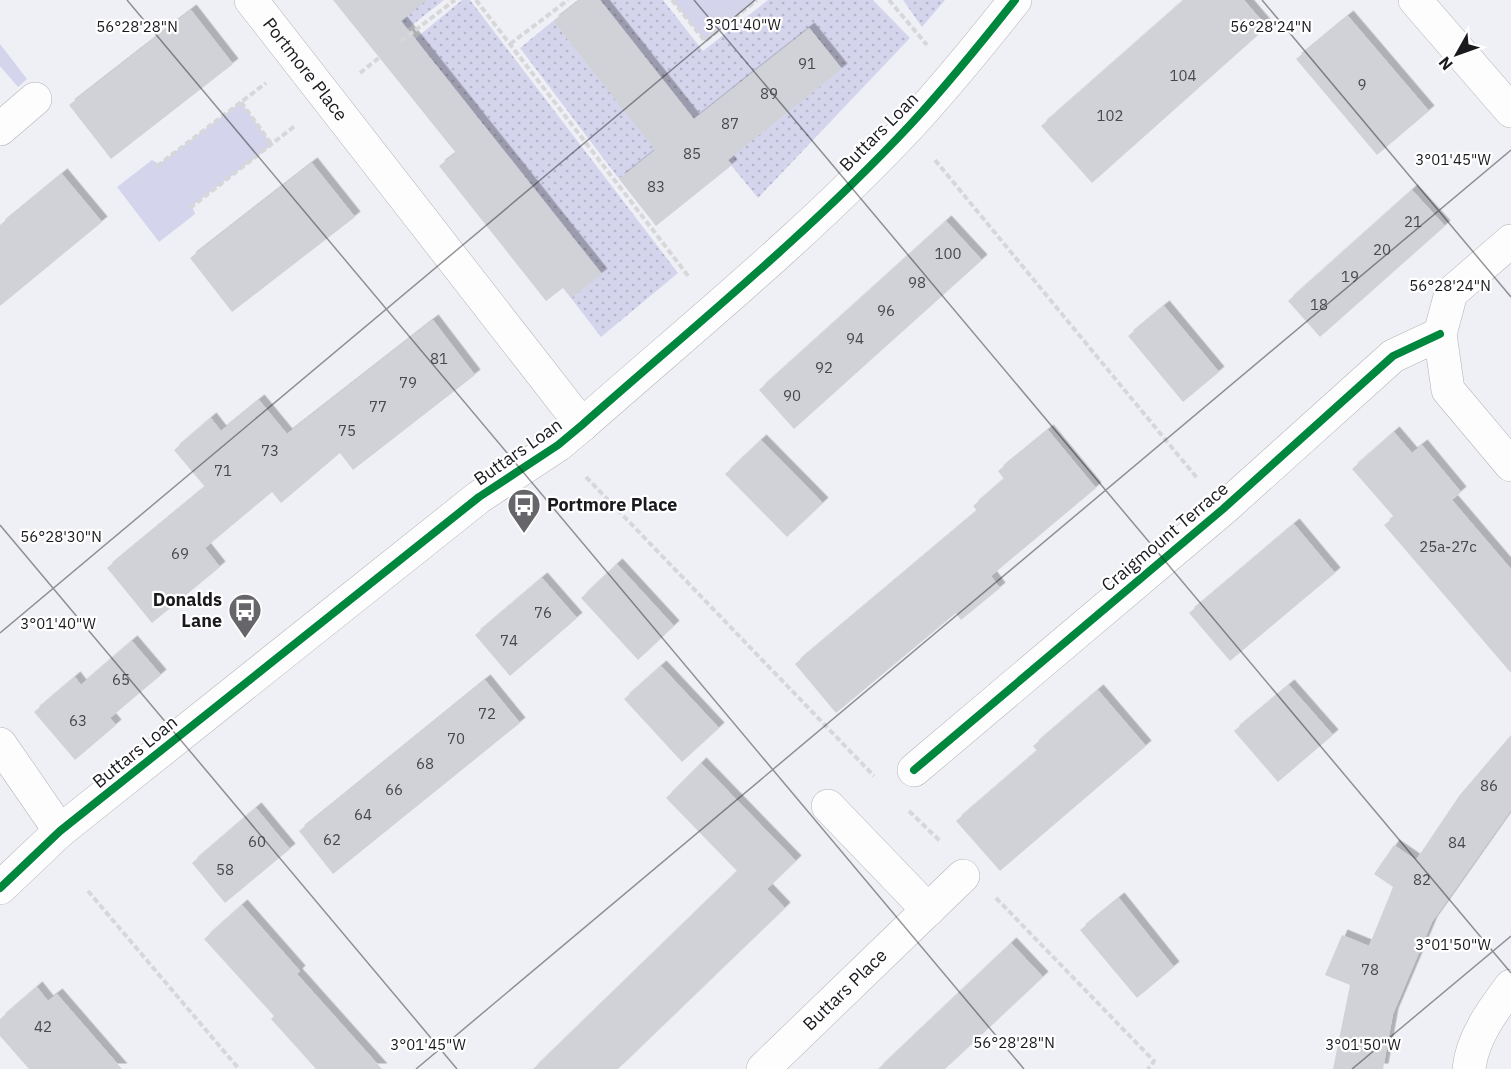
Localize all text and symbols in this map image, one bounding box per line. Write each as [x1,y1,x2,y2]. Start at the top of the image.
street label: Portmore Place [258,13,353,125]
text: 3°01'40"W [705,15,781,34]
text: 56°28'28"N [96,17,178,36]
text: 56°28'24"N [1230,17,1312,36]
north arrow [1427,24,1487,84]
text: N [1434,53,1457,75]
house number: 91 [798,54,816,73]
house number: 104 [1169,66,1197,85]
house number: 9 [1357,75,1367,94]
house number: 89 [760,84,778,103]
street label: Buttars Loan [834,87,923,176]
house number: 102 [1096,106,1124,125]
house number: 87 [721,114,739,133]
house number: 85 [683,144,701,163]
text: 3°01'45"W [1415,150,1491,169]
house number: 83 [647,177,665,196]
house number: 21 [1404,212,1422,231]
house number: 20 [1373,240,1391,259]
house number: 100 [934,244,962,263]
house number: 19 [1341,267,1359,286]
house number: 98 [908,273,926,292]
text: 56°28'24"N [1409,276,1491,295]
house number: 18 [1310,295,1328,314]
house number: 96 [877,301,895,320]
house number: 94 [846,329,864,348]
house number: 81 [430,349,448,368]
house number: 92 [815,358,833,377]
house number: 79 [399,373,417,392]
house number: 90 [783,386,801,405]
house number: 77 [369,397,387,416]
street label: Buttars Loan [469,413,566,490]
house number: 75 [338,421,356,440]
house number: 73 [261,441,279,460]
house number: 71 [214,461,232,480]
street label: Craigmount Terrace [1096,477,1233,596]
bus stop icon: Portmore Place [506,487,542,534]
place label: Portmore Place [547,493,677,516]
text: 56°28'30"N [20,527,102,546]
house number: 25a-27c [1419,537,1477,556]
house number: 69 [171,544,189,563]
place label: Donalds Lane [153,588,222,632]
bus stop icon: Donalds Lane [227,592,263,639]
house number: 76 [534,603,552,622]
text: 3°01'40"W [20,614,96,633]
house number: 74 [500,631,518,650]
house number: 65 [112,670,130,689]
house number: 72 [478,704,496,723]
street label: Buttars Loan [88,710,182,793]
house number: 63 [69,711,87,730]
house number: 70 [447,729,465,748]
house number: 68 [416,754,434,773]
house number: 86 [1480,776,1498,795]
house number: 66 [385,780,403,799]
house number: 64 [354,805,372,824]
house number: 62 [323,830,341,849]
house number: 60 [248,832,266,851]
house number: 84 [1448,833,1466,852]
house number: 58 [216,860,234,879]
house number: 82 [1413,870,1431,889]
text: 3°01'50"W [1415,935,1491,954]
street label: Buttars Place [798,944,892,1035]
house number: 78 [1361,960,1379,979]
house number: 42 [34,1017,52,1036]
text: 56°28'28"N [973,1033,1055,1052]
text: 3°01'45"W [390,1035,466,1054]
text: 3°01'50"W [1325,1035,1401,1054]

